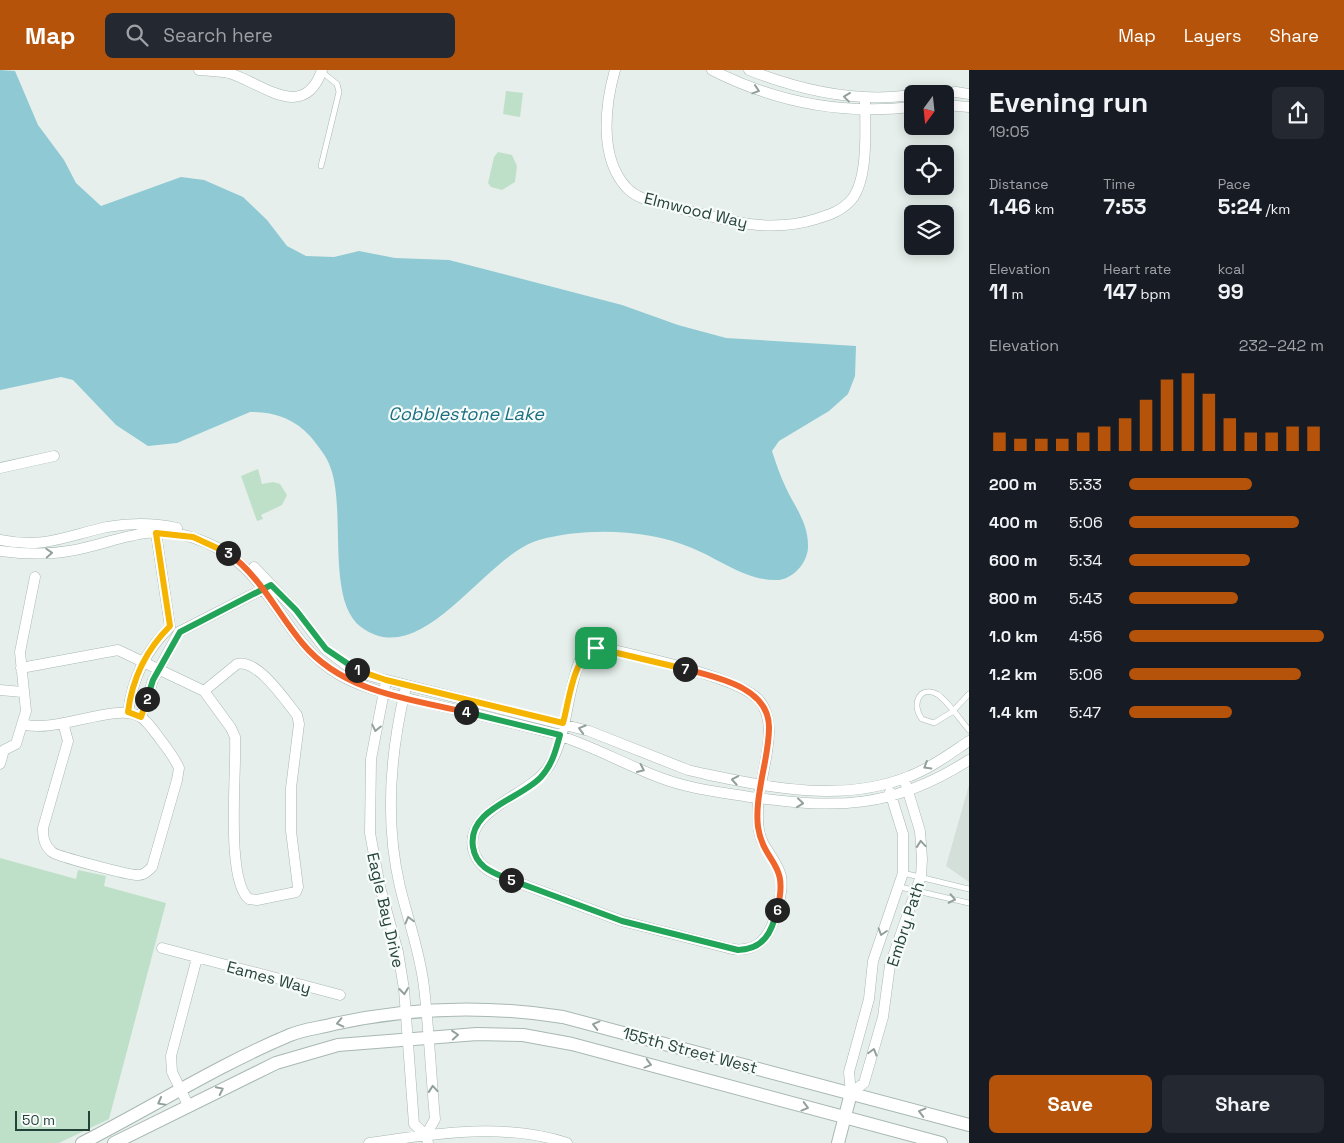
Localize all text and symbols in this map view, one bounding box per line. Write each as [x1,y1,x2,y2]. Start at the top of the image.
search box [105,13,455,58]
text: Map [25,20,75,51]
icon: search [123,21,151,49]
text: Search here [163,23,273,48]
text: Map [1118,24,1156,47]
text: Layers [1184,24,1241,47]
text: Share [1269,24,1319,47]
one-way arrow [752,84,760,94]
text: Evening run [989,84,1148,120]
north arrow [904,85,954,135]
map controls [904,85,954,255]
button: share [1272,87,1324,139]
one-way arrow [842,92,850,103]
text: 19:05 [989,121,1029,142]
button: locate [904,145,954,195]
text: Distance [989,175,1049,193]
text: Time [1103,175,1135,193]
text: Pace [1218,175,1250,193]
street label: Elmwood Way [642,187,750,233]
text: 1.46 [989,193,1031,220]
text: 7:53 [1103,193,1147,220]
text: 5:24 [1218,193,1262,220]
text: km [1031,200,1054,218]
text: /km [1262,200,1290,218]
button: layers [904,205,954,255]
text: Elevation [989,260,1050,278]
text: Heart rate [1103,260,1171,278]
text: kcal [1218,260,1245,278]
text: 11 [989,278,1008,305]
text: 147 [1103,278,1137,305]
text: 99 [1218,278,1244,305]
text: m [1008,285,1024,303]
text: bpm [1137,285,1171,303]
text: Elevation [989,335,1059,356]
text: 232–242 m [1239,335,1324,356]
water label: Cobblestone Lake [388,402,545,425]
text: 200 m [989,474,1037,495]
text: 5:33 [1069,474,1102,495]
text: 400 m [989,512,1038,533]
text: 5:06 [1069,512,1103,533]
pin: 3 [216,540,240,566]
text: 3 [224,544,233,562]
one-way arrow [45,548,53,559]
text: 600 m [989,550,1037,571]
text: 5:34 [1069,550,1102,571]
text: 800 m [989,588,1037,609]
text: 5:43 [1069,588,1102,609]
text: 1.0 km [989,626,1038,647]
text: 4:56 [1069,626,1102,647]
pin [575,627,617,669]
icon: arrive [582,634,610,662]
pin: 7 [672,656,698,682]
pin: 1 [344,658,370,682]
text: 7 [682,660,689,678]
text: 1 [354,661,361,679]
text: 1.2 km [989,664,1037,685]
text: 5:06 [1069,664,1103,685]
pin: 2 [134,686,160,712]
text: 2 [143,690,152,708]
pin: 4 [454,700,478,724]
text: 1.4 km [989,702,1038,723]
text: 5:47 [1069,702,1101,723]
text: 4 [462,703,471,721]
one-way arrow [371,723,382,732]
one-way arrow [578,724,586,734]
one-way arrow [924,760,933,770]
one-way arrow [636,763,645,773]
one-way arrow [731,775,740,785]
one-way arrow [796,797,804,808]
one-way arrow [916,840,927,848]
street label: Eagle Bay Drive [362,850,409,970]
pin: 5 [498,868,524,892]
text: 5 [507,871,516,889]
street label: Embry Path [882,879,929,969]
one-way arrow [947,893,956,904]
pin: 6 [764,898,790,922]
text: 6 [773,901,782,919]
one-way arrow [405,917,415,925]
one-way arrow [878,928,888,936]
street label: Eames Way [224,956,313,999]
one-way arrow [398,987,409,995]
one-way arrow [336,1017,345,1028]
one-way arrow [592,1021,600,1031]
street label: 155th Street West [620,1022,760,1079]
one-way arrow [451,1029,459,1040]
one-way arrow [867,1048,877,1056]
one-way arrow [644,1059,652,1069]
button: Save [989,1075,1152,1133]
button: Share [1162,1075,1324,1133]
one-way arrow [427,1084,438,1092]
one-way arrow [215,1086,224,1096]
one-way arrow [157,1096,166,1106]
one-way arrow [801,1101,810,1112]
one-way arrow [917,1107,926,1118]
scale bar [15,1108,90,1131]
text: 50 m [22,1111,55,1129]

